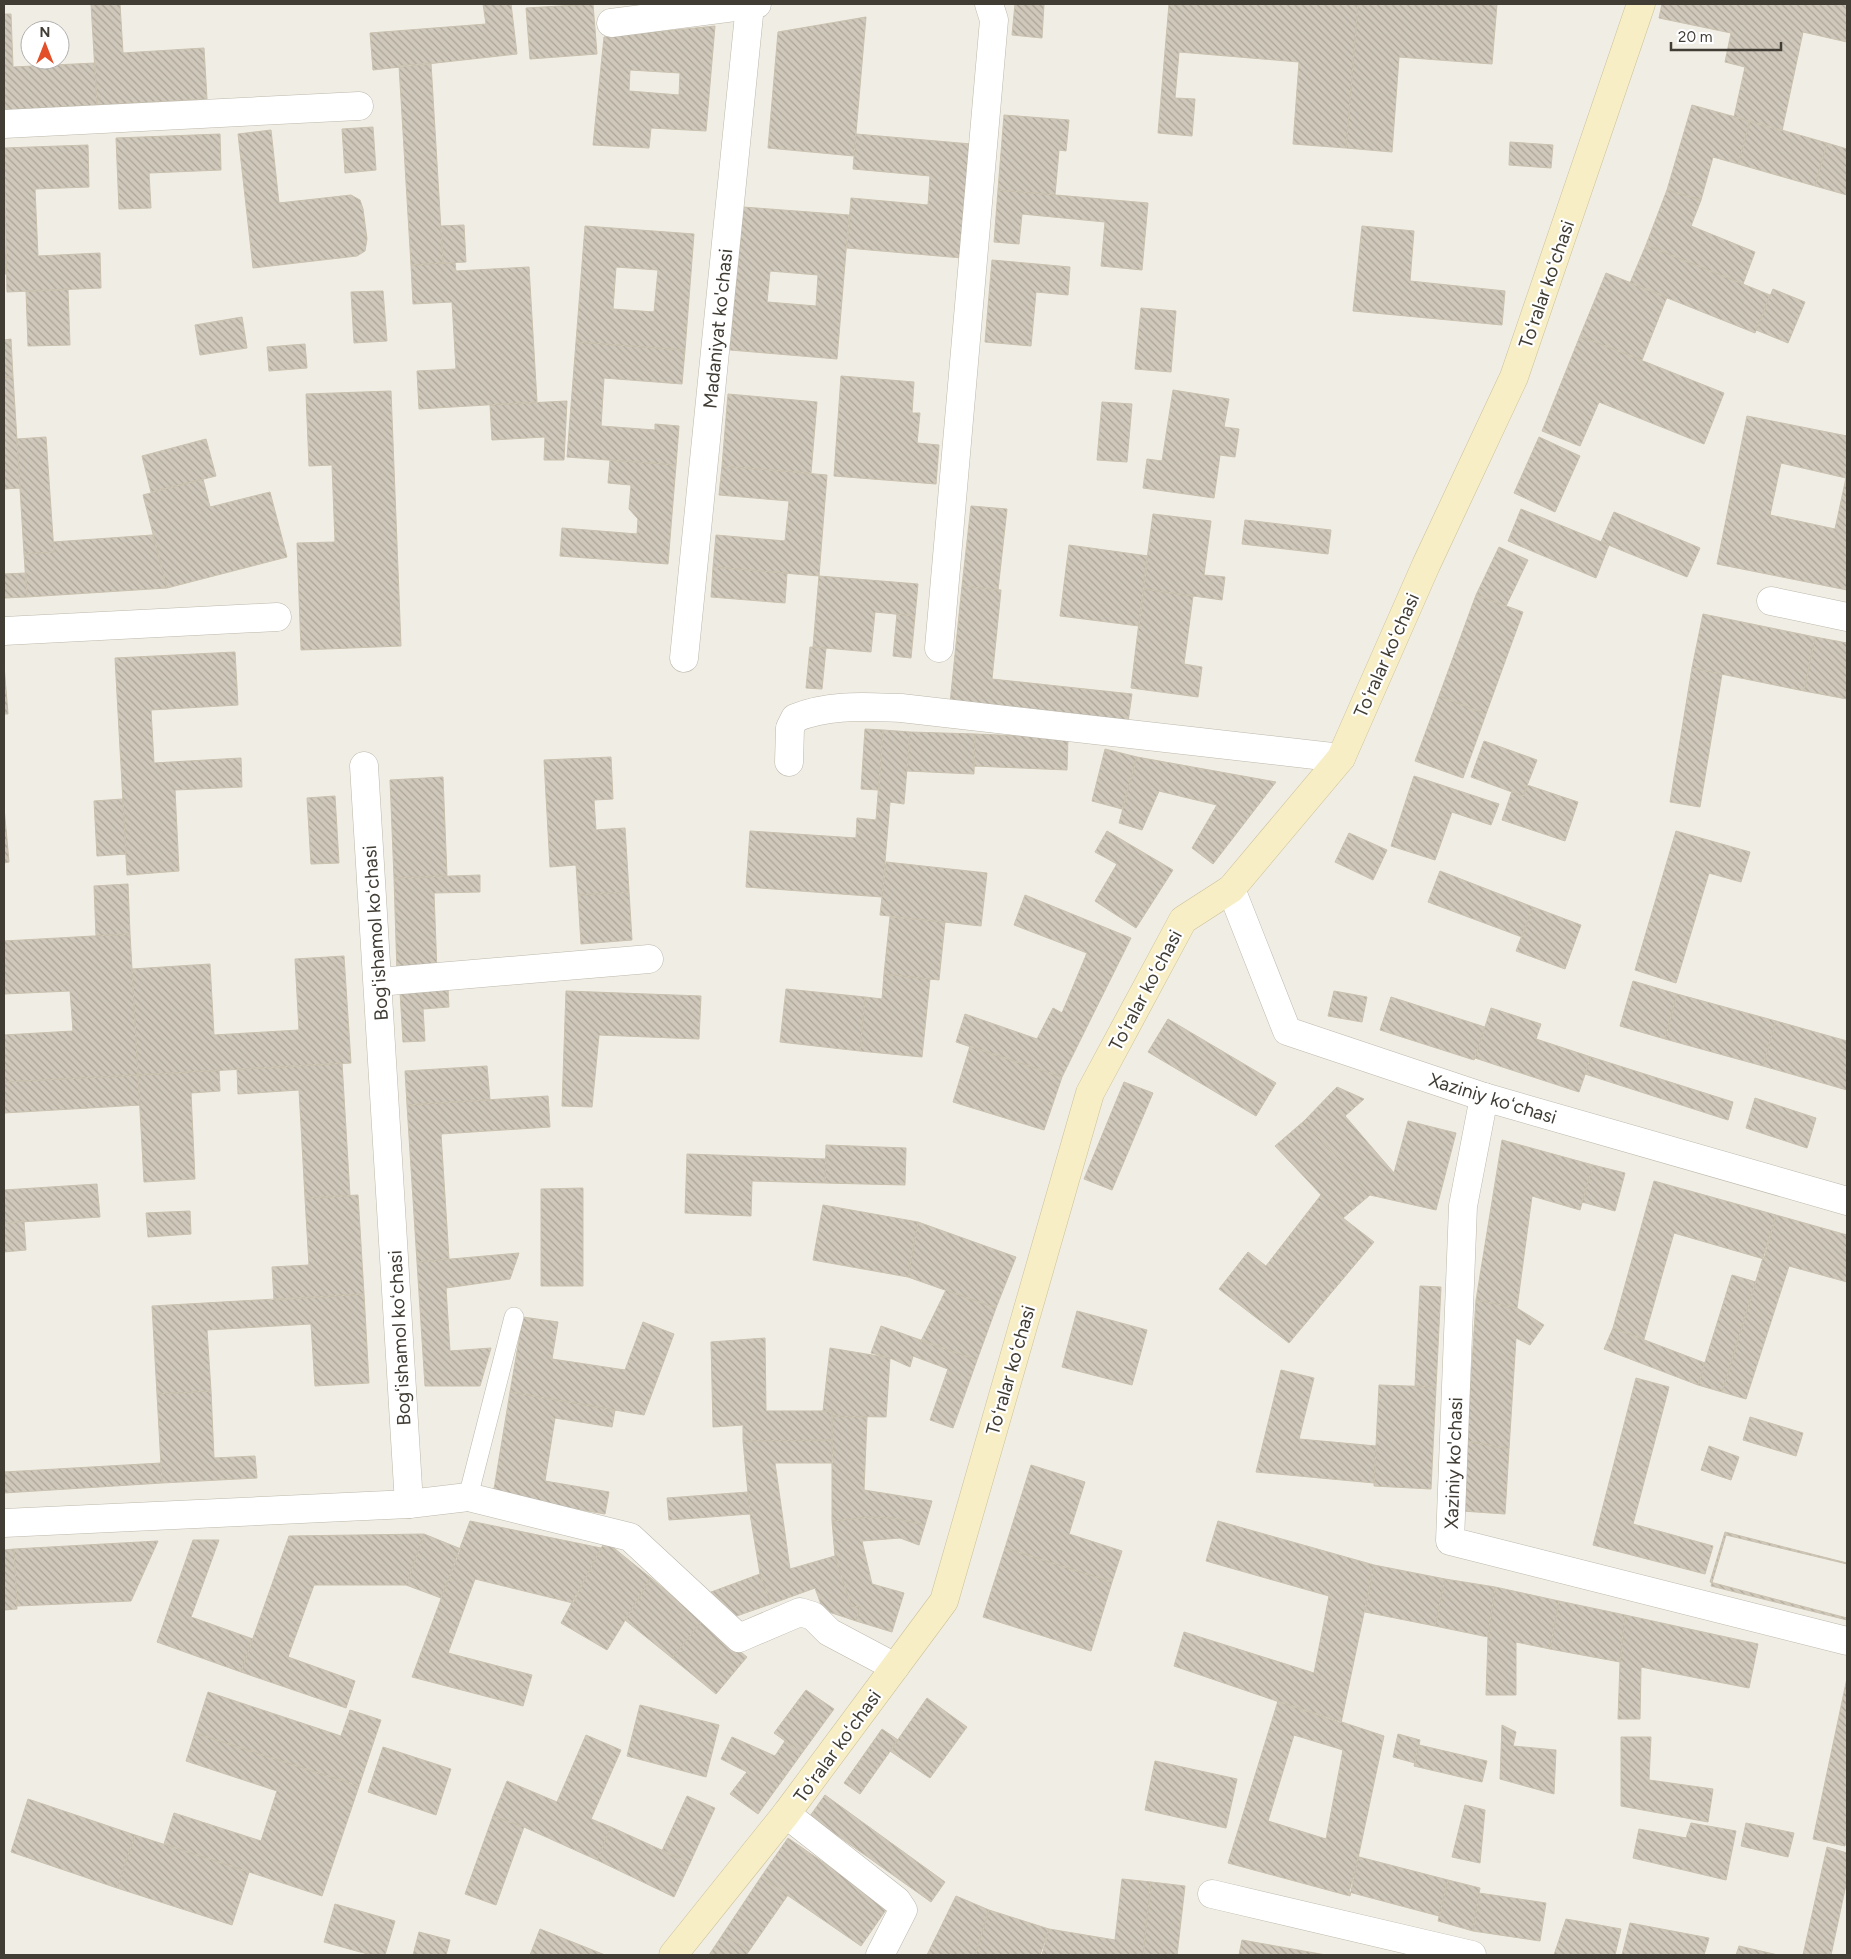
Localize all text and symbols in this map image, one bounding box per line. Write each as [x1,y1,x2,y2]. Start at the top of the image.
north arrow [20,20,70,70]
scale bar [1671,20,1781,52]
text: N [40,24,50,41]
text: 20 m [1678,28,1712,46]
street label: Toʻralar koʻchasi [1514,217,1579,351]
street label: Madaniyat ko'chasi [698,248,737,410]
street label: Toʻralar koʻchasi [1349,589,1424,721]
street label: Bogʻishamol koʻchasi [358,845,393,1021]
street label: Toʻralar koʻchasi [1104,926,1187,1055]
street label: Xaziniy koʻchasi [1426,1068,1560,1129]
street label: Bogʻishamol koʻchasi [383,1250,416,1426]
street label: Toʻralar koʻchasi [981,1303,1040,1438]
street label: Xaziniy ko'chasi [1440,1397,1467,1529]
street label: Toʻralar koʻchasi [789,1685,886,1807]

